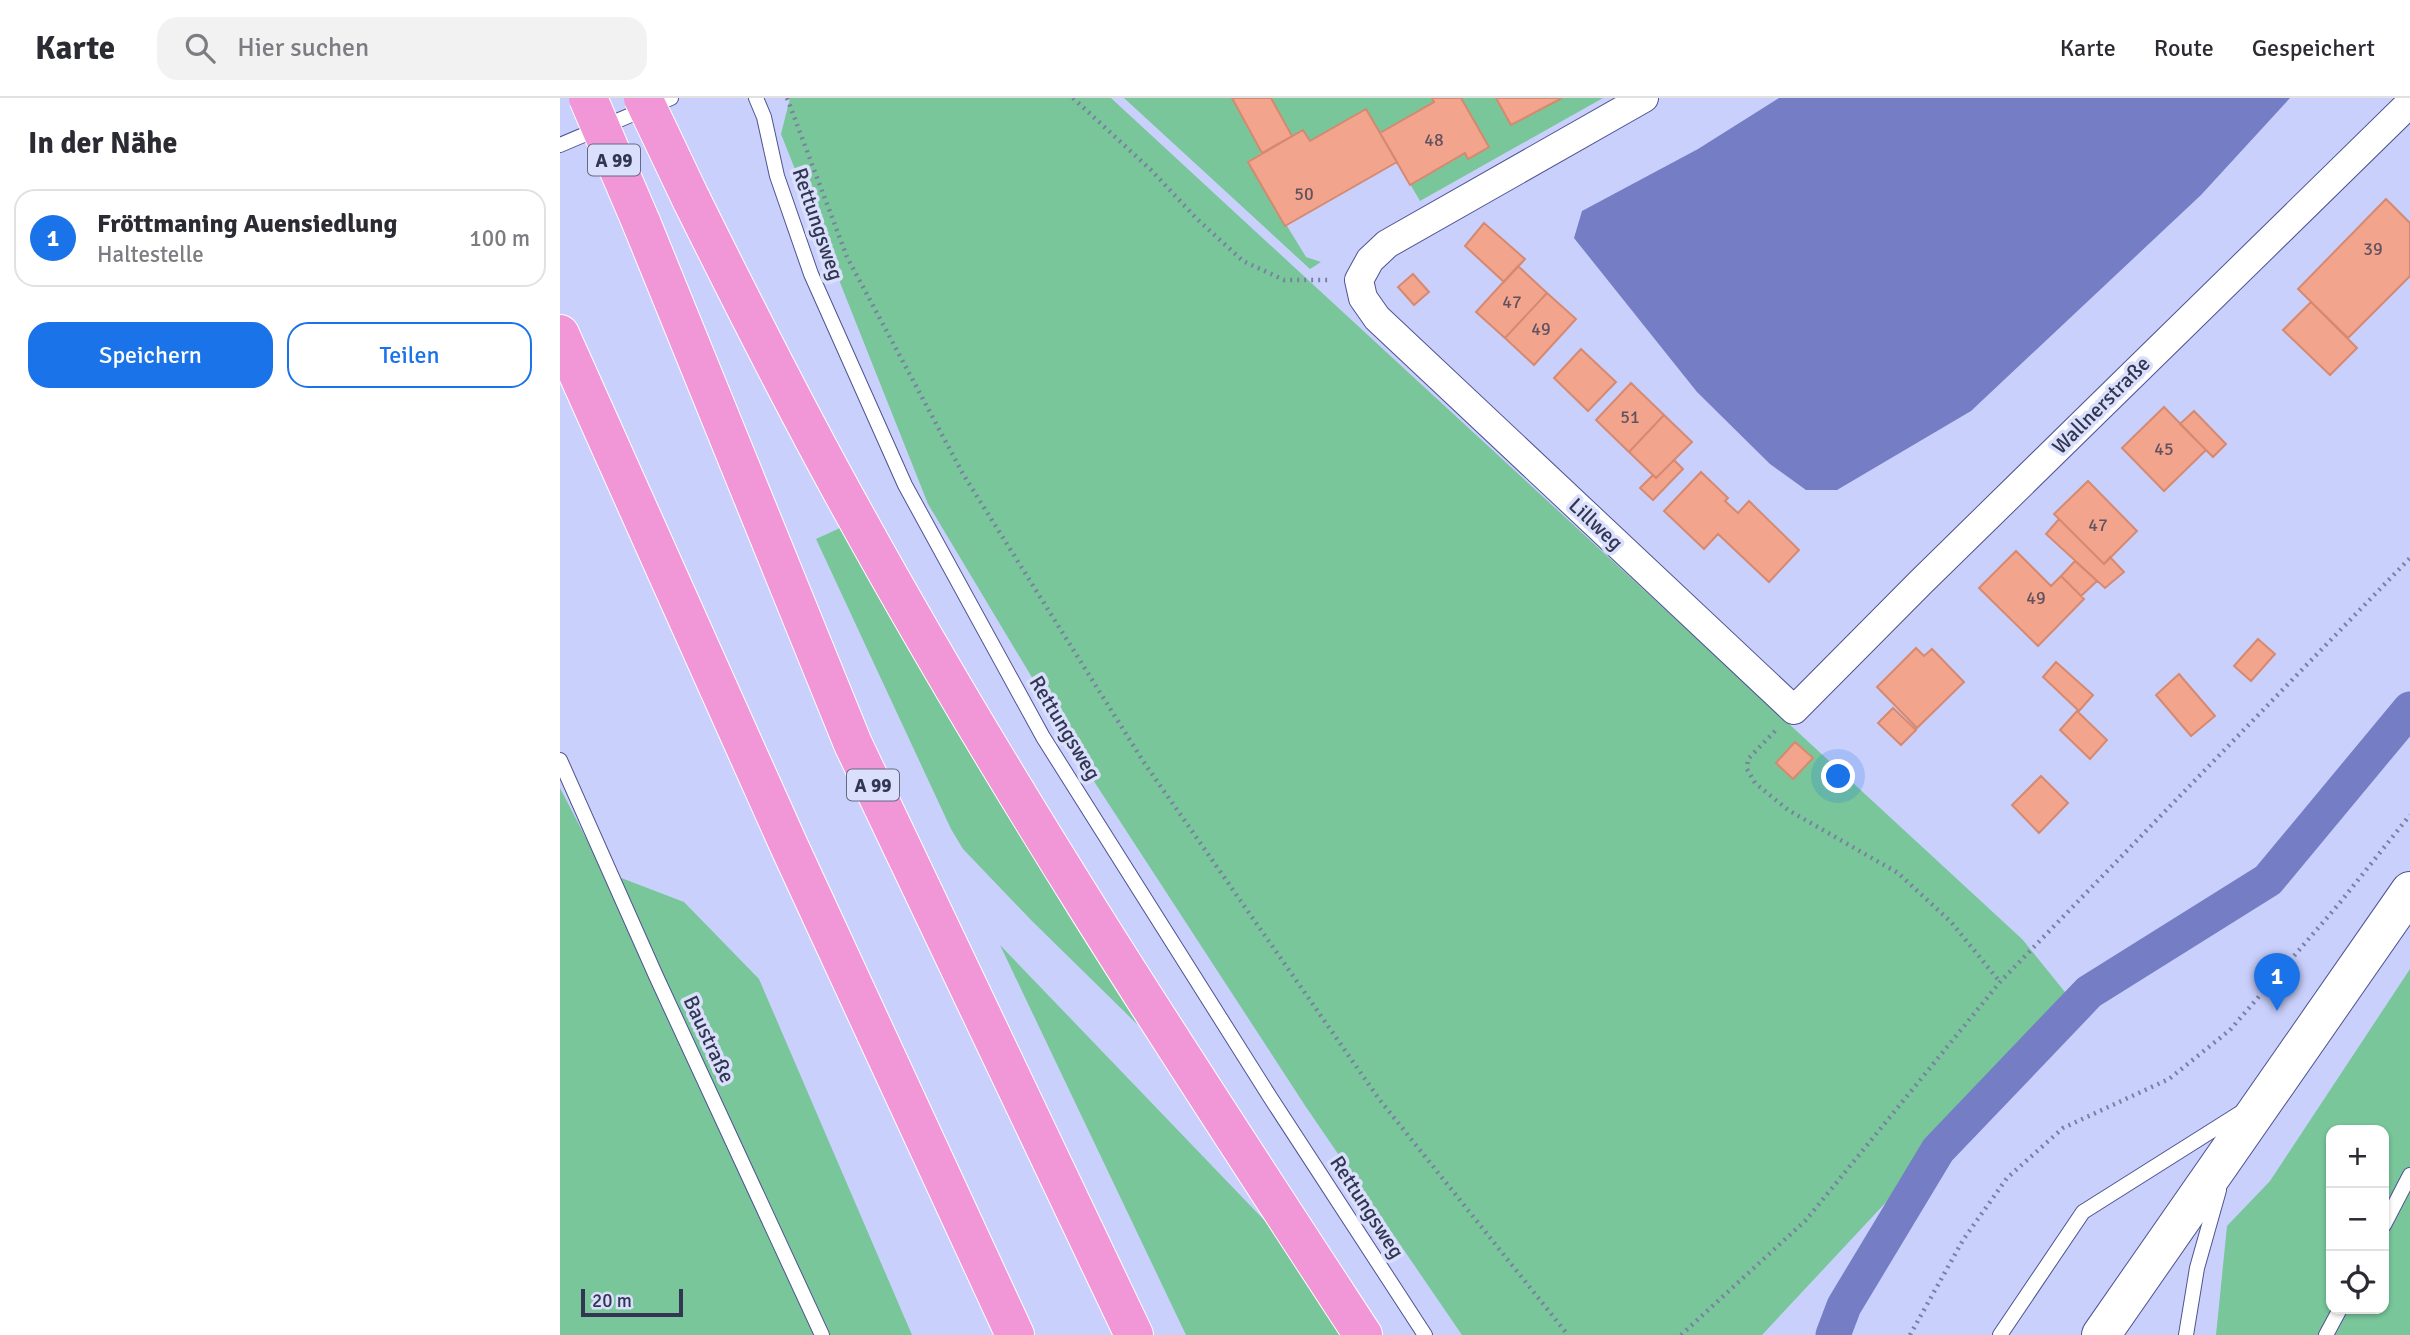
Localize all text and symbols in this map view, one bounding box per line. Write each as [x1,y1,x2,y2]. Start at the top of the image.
search box [157,17,647,80]
text: Karte [35,28,115,69]
icon: search [181,29,219,67]
text: Hier suchen [237,32,369,64]
text: Karte [2060,33,2116,63]
text: Route [2154,33,2214,63]
text: Gespeichert [2252,33,2375,63]
text: In der Nähe [28,125,177,162]
house number: 48 [1424,129,1444,151]
road number: A 99 [588,144,640,176]
street label: Rettungsweg [787,164,849,284]
house number: 50 [1294,183,1314,205]
text: Fröttmaning Auensiedlung [97,208,398,240]
text: 1 [47,224,59,253]
text: 100 m [469,224,530,253]
house number: 39 [2363,238,2383,260]
text: Haltestelle [97,240,204,269]
house number: 47 [1502,291,1522,313]
house number: 49 [1531,318,1551,340]
button: Speichern [28,322,273,388]
button: Teilen [287,322,532,388]
street label: Wallnerstraße [2047,351,2155,459]
house number: 51 [1620,406,1640,428]
house number: 45 [2154,438,2174,460]
street label: Lillweg [1563,492,1629,556]
house number: 47 [2088,514,2108,536]
house number: 49 [2026,587,2046,609]
street label: Rettungsweg [1024,671,1106,785]
your location [1821,759,1855,793]
road number: A 99 [847,770,899,800]
pin: 1 [2254,953,2300,1011]
street label: Baustraße [678,991,740,1087]
map controls [2326,1125,2389,1314]
button: + [2326,1125,2389,1188]
street label: Rettungsweg [1324,1151,1410,1263]
button: − [2326,1188,2389,1251]
button: locate [2326,1251,2389,1314]
scale bar [581,1286,682,1318]
text: 20 m [592,1289,632,1313]

